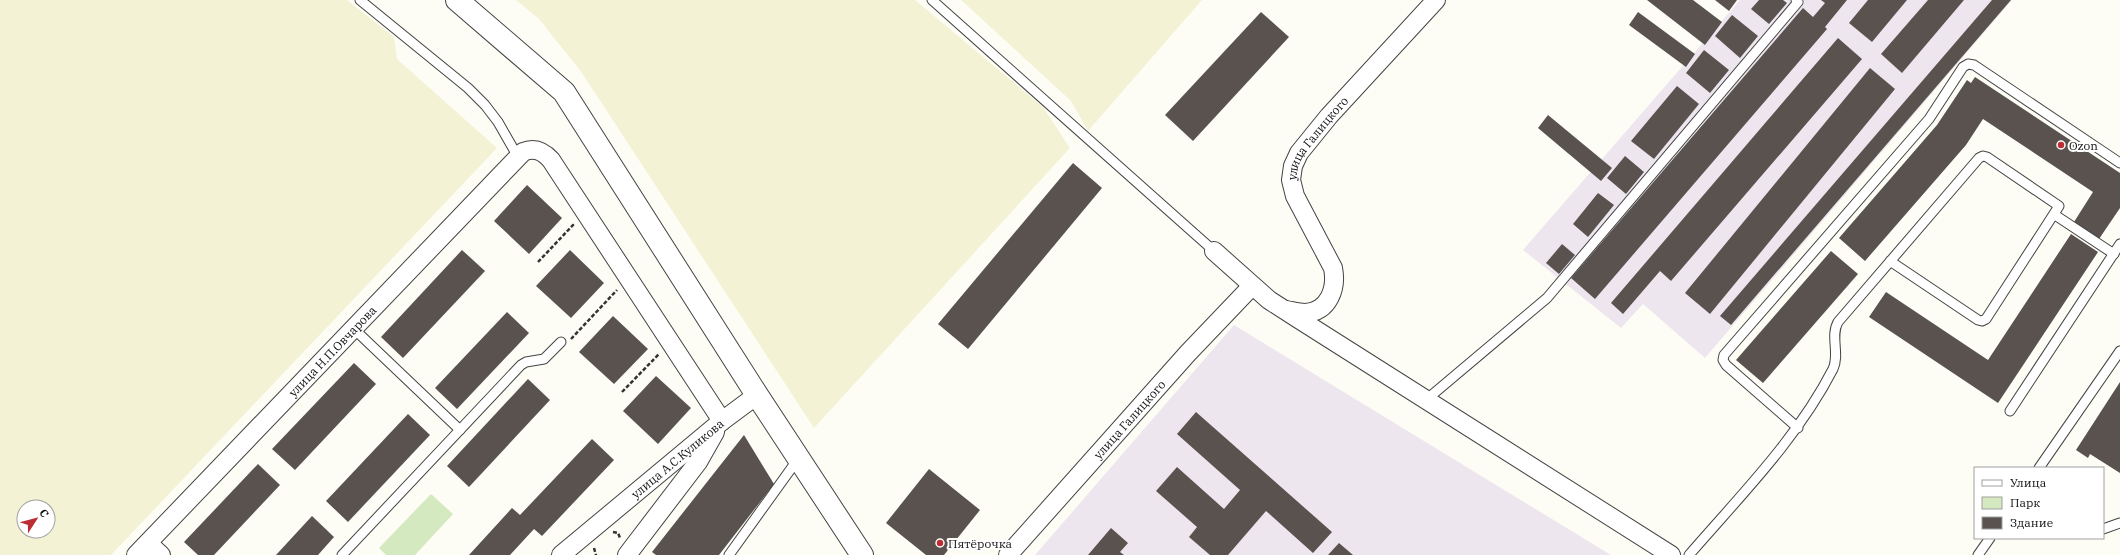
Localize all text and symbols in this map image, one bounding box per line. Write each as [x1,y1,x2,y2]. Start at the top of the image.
street label: улица Галицкого [1284,93,1351,181]
place label: Ozon [2069,138,2098,153]
marker: Ozon [2056,140,2066,150]
street label: улица Н.П.Овчарова [285,302,379,399]
street label: улица Галицкого [1090,376,1168,462]
street label: улица А.С.Куликова [628,415,727,501]
legend [1974,467,2104,539]
text: Улица [2010,475,2047,490]
text: Парк [2010,495,2040,510]
north arrow [16,499,56,539]
text: С [36,506,52,520]
text: Здание [2010,515,2053,530]
place label: Пятёрочка [948,536,1013,551]
marker: Пятёрочка [935,538,945,548]

